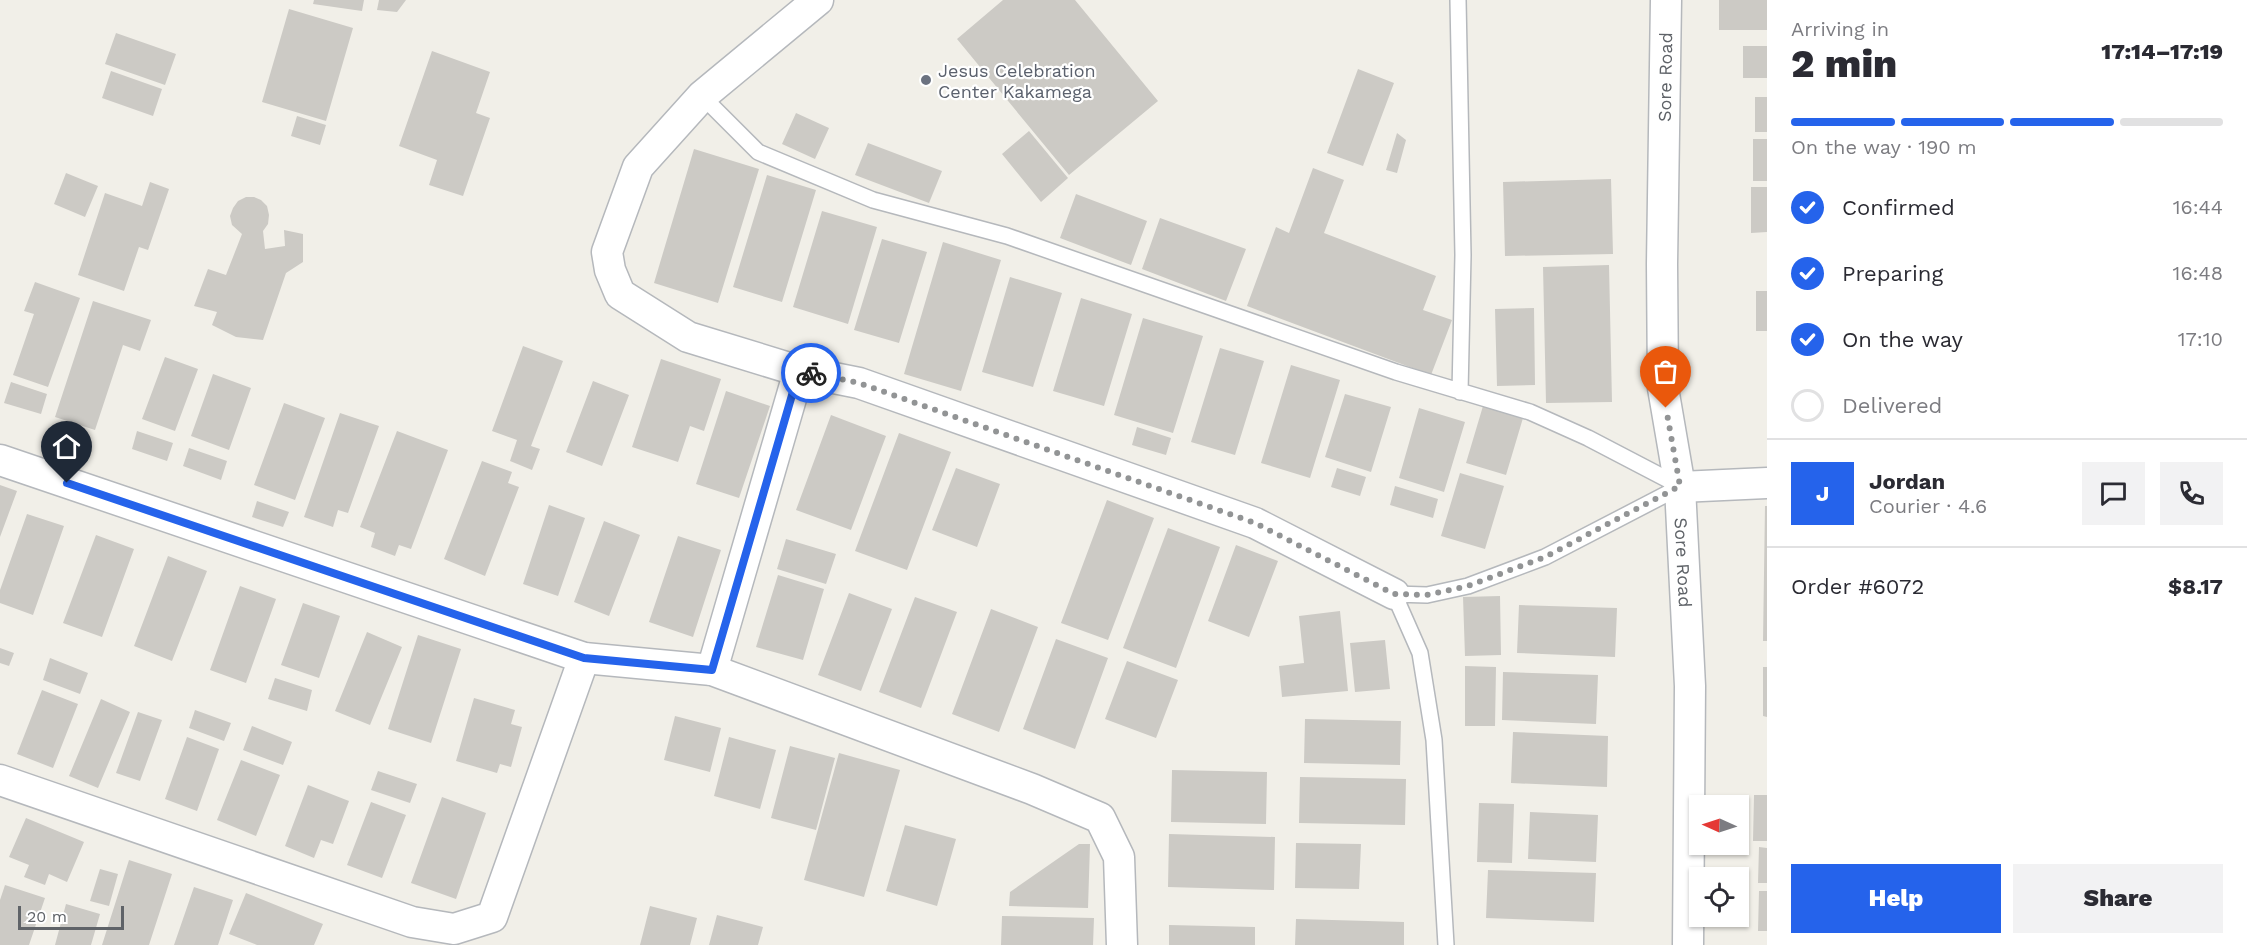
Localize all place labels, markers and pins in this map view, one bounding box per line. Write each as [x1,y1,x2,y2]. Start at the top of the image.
place label: Jesus Celebration Center Kakamega [938,60,1096,102]
marker: Jesus Celebration Center Kakamega [919,73,933,87]
pin [1640,346,1691,408]
pin [41,421,92,483]

